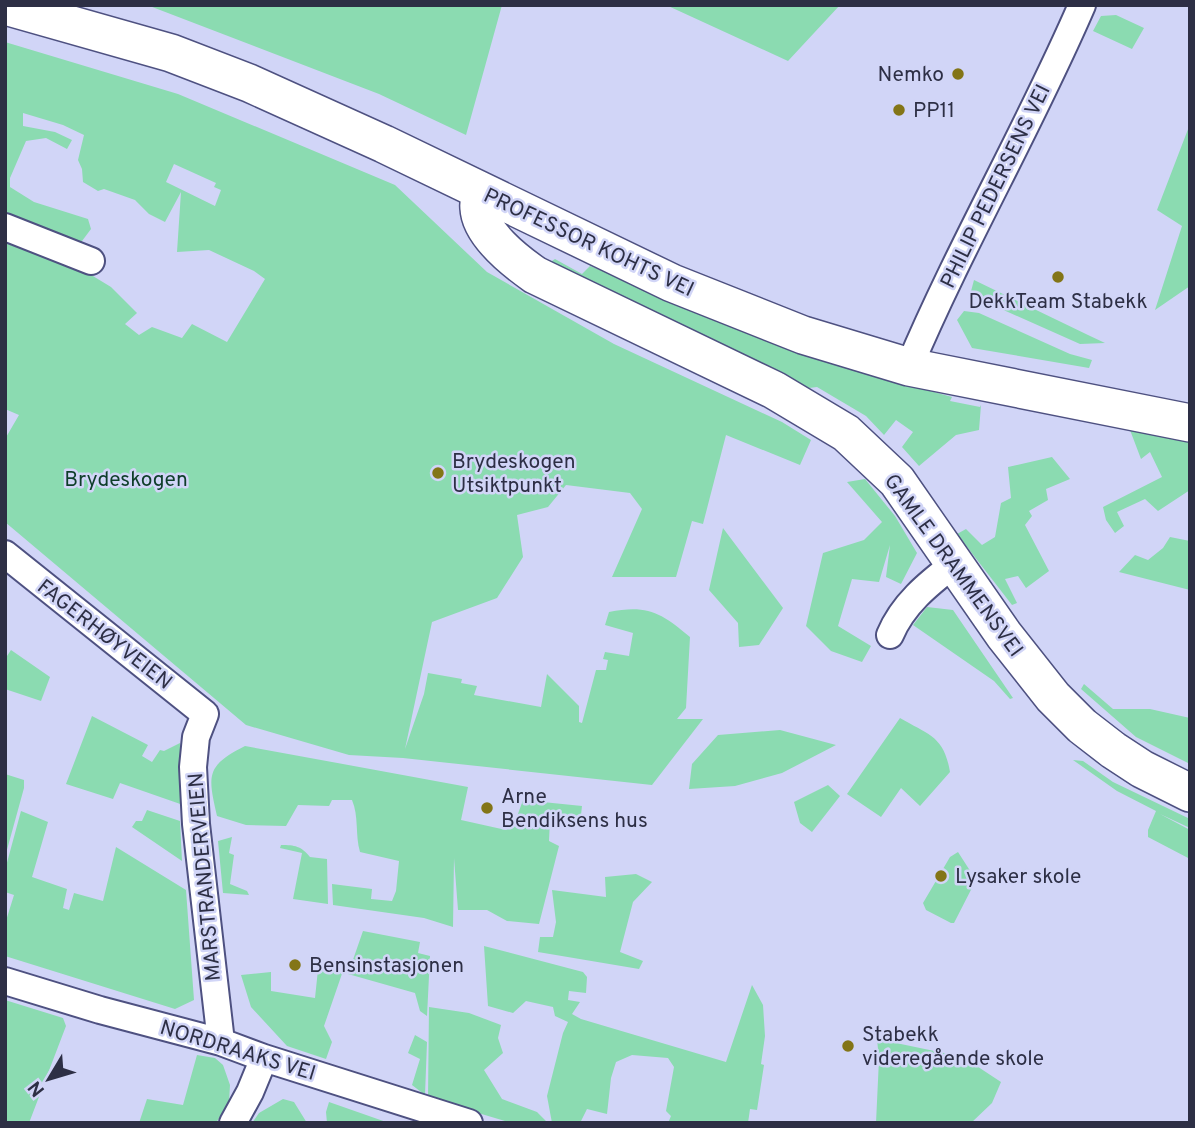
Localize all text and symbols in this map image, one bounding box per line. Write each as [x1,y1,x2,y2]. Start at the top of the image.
place label: Nemko [878,62,944,89]
marker: Nemko [950,66,966,82]
street label: PHILIP PEDERSENS VEI [935,80,1057,293]
place label: PP11 [913,98,955,125]
marker: PP11 [891,102,907,118]
street label: PROFESSOR KOHTS VEI [479,183,698,304]
marker: DekkTeam Stabekk [1050,269,1066,285]
place label: DekkTeam Stabekk [968,289,1148,316]
place label: Brydeskogen Utsiktpunkt [452,449,576,500]
marker: Brydeskogen Utsiktpunkt [430,465,446,481]
park label: Brydeskogen [64,467,188,494]
street label: GAMLE DRAMMENSVEI [877,469,1028,663]
street label: FAGERHØYVEIEN [31,574,177,696]
street label: MARSTRANDERVEIEN [183,771,228,982]
place label: Arne Bendiksens hus [501,784,648,835]
marker: Arne Bendiksens hus [479,800,495,816]
place label: Lysaker skole [955,864,1081,891]
marker: Lysaker skole [933,868,949,884]
place label: Bensinstasjonen [309,953,464,980]
marker: Bensinstasjonen [287,957,303,973]
street label: NORDRAAKS VEI [156,1015,319,1088]
place label: Stabekk videregående skole [862,1022,1044,1073]
marker: Stabekk videregående skole [840,1038,856,1054]
north arrow [14,1044,84,1114]
text: N [24,1075,51,1101]

